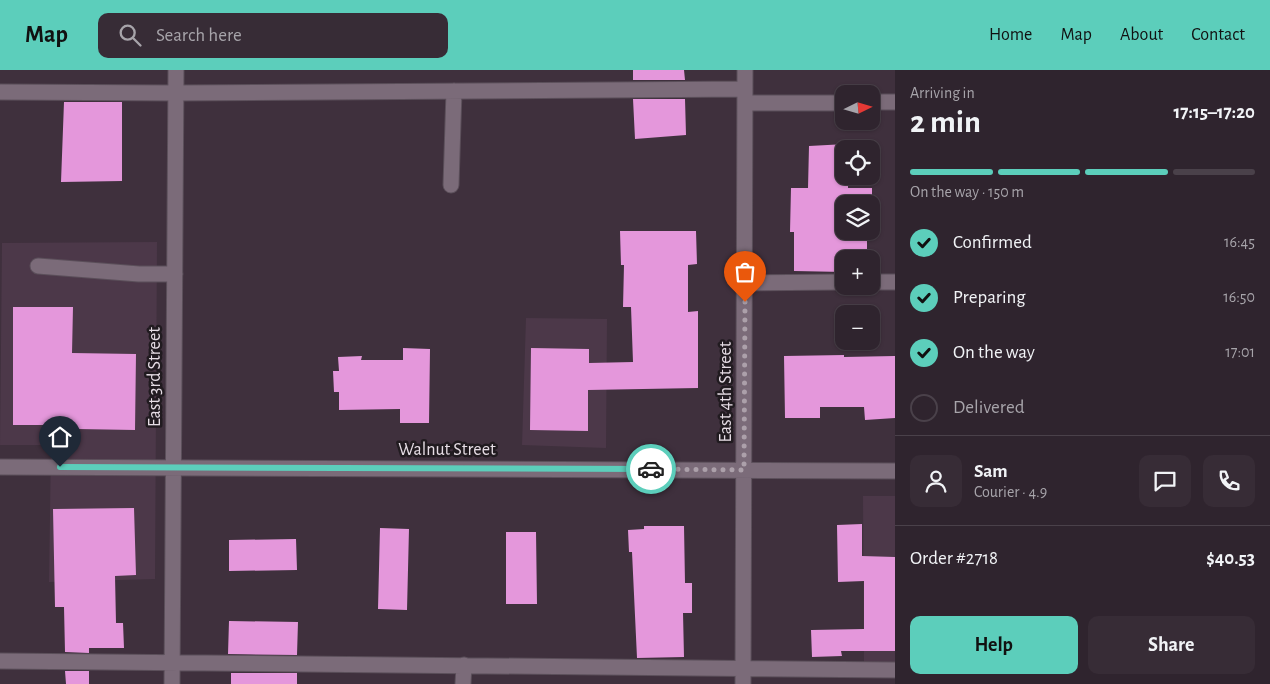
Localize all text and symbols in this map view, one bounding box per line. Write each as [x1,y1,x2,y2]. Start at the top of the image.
search box [98,13,448,58]
icon: search [116,21,144,49]
text: Map [25,23,68,47]
text: Search here [156,26,242,45]
text: Home [989,26,1032,44]
text: Map [1060,26,1092,44]
text: About [1120,26,1163,44]
text: Contact [1191,26,1245,44]
north arrow [835,85,880,130]
map controls [835,85,880,350]
text: Arriving in [910,85,975,101]
text: 17:15–17:20 [1174,103,1255,122]
text: 2 min [910,106,981,138]
button: locate [835,140,880,185]
text: On the way · 150 m [910,184,1024,200]
button: layers [835,195,880,240]
icon: check [910,229,938,257]
text: Confirmed [953,233,1032,252]
text: 16:45 [1224,234,1255,250]
button: + [835,250,880,295]
pin [724,251,766,302]
icon: bag [731,258,759,286]
icon: check [910,284,938,312]
text: Preparing [953,288,1026,307]
text: 16:50 [1223,289,1255,305]
button: − [835,305,880,350]
street label: East 3rd Street [146,327,164,427]
icon: check [910,339,938,367]
street label: East 4th Street [717,341,735,443]
text: On the way [953,343,1035,362]
text: 17:01 [1225,344,1255,360]
text: Delivered [953,398,1025,417]
pin [39,416,81,467]
icon: home [46,423,74,451]
street label: Walnut Street [398,441,496,459]
courier [626,444,676,494]
icon: car [637,455,665,483]
button: person [910,455,962,507]
button: chat [1139,455,1191,507]
button: phone [1203,455,1255,507]
text: Sam [974,462,1008,481]
text: Courier · 4.9 [974,484,1047,500]
text: Order #2718 [910,549,998,568]
text: $40.53 [1206,549,1255,568]
button: Help [910,616,1078,674]
button: Share [1088,616,1255,674]

